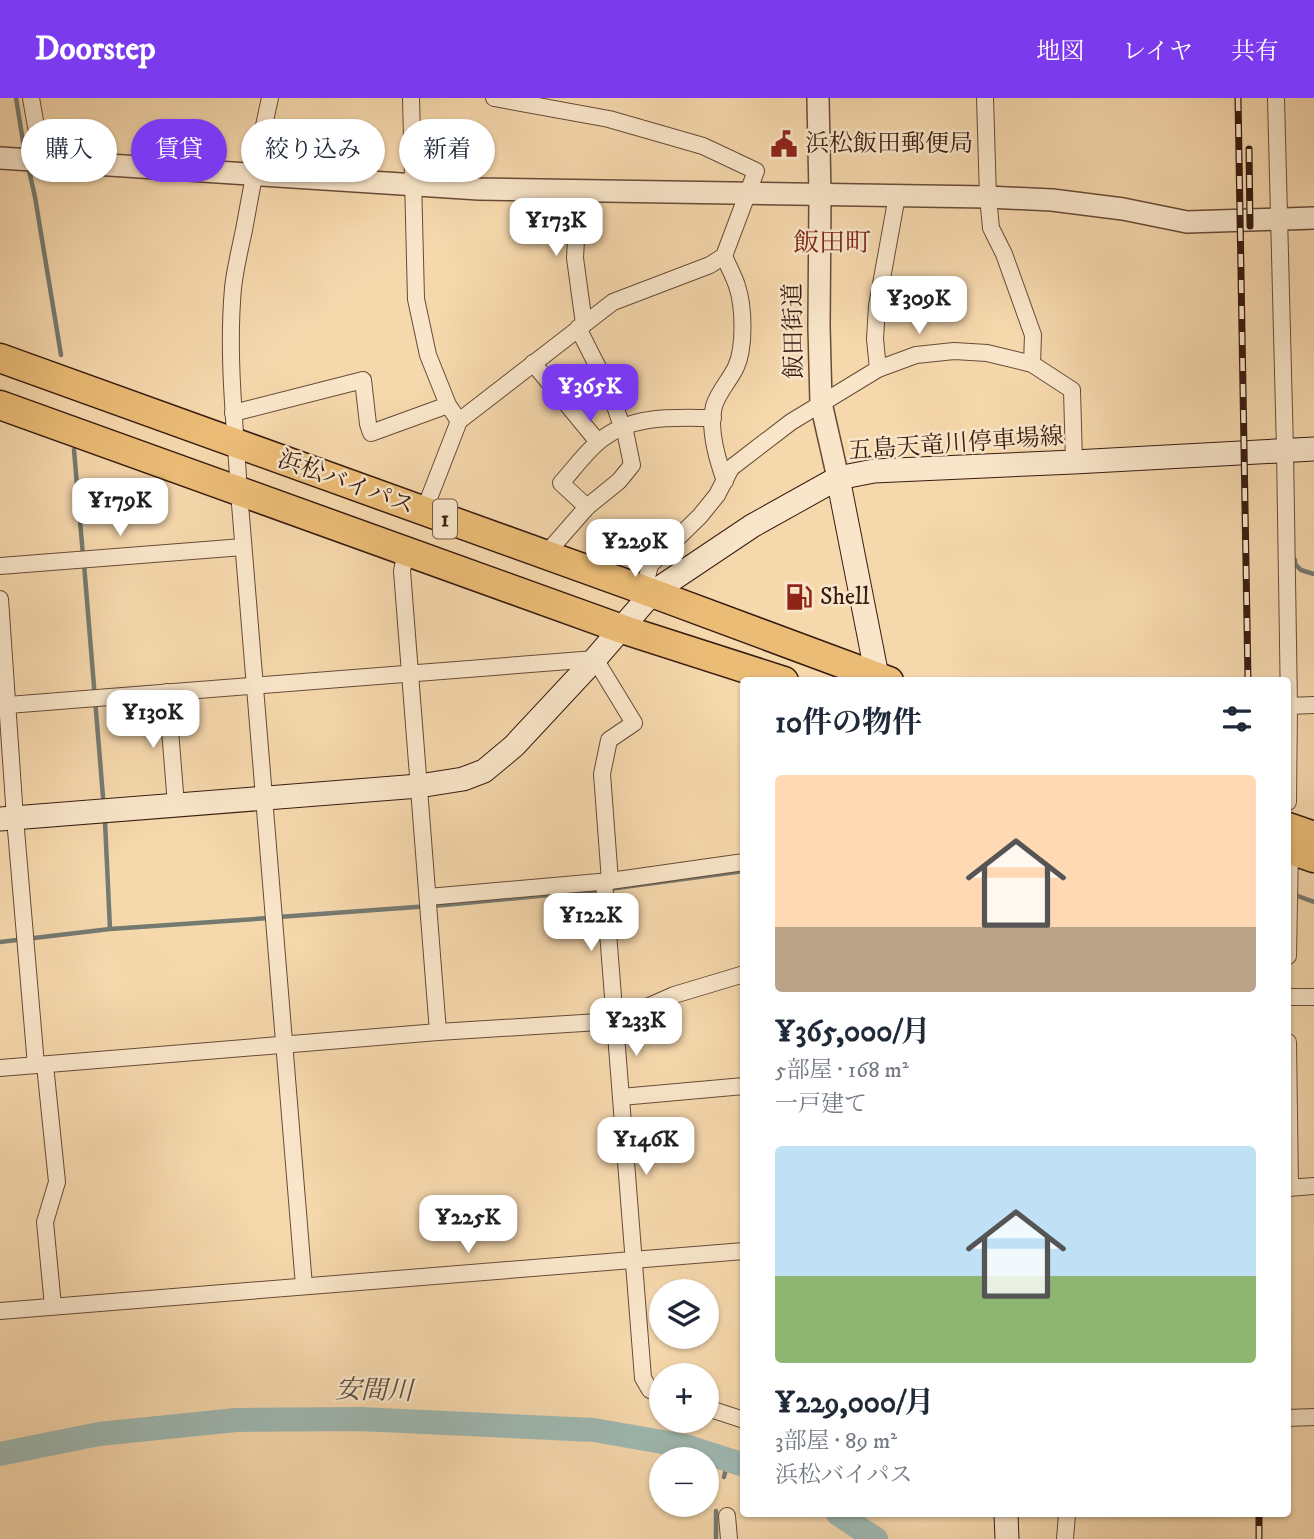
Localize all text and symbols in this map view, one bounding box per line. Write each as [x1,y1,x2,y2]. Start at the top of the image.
text: Doorstep [35,29,156,70]
text: 地図 [1036,37,1084,67]
text: レイヤ [1122,37,1193,67]
text: 共有 [1231,37,1279,67]
chip: 購入 [21,119,117,182]
chip: 賃貸 [131,119,227,182]
chip: 絞り込み [241,119,385,182]
chip: 新着 [399,119,495,182]
public building icon: 浜松飯田郵便局 [769,129,799,159]
place label: 浜松飯田郵便局 [805,129,973,159]
pin: ¥173K [507,198,605,258]
text: ¥173K [526,206,586,235]
district label: 飯田町 [793,227,871,260]
pin: ¥309K [870,276,968,336]
street label: 飯田街道 [778,283,810,379]
text: ¥309K [887,284,951,313]
pin: ¥365K [541,364,639,424]
text: ¥365K [558,372,622,401]
street label: 五島天竜川停車場線 [847,422,1065,466]
street label: 浜松バイパス [273,444,419,522]
pin: ¥179K [71,478,169,538]
text: ¥179K [88,486,152,515]
road number: 1 [433,500,457,538]
pin: ¥229K [586,519,684,579]
text: ¥229K [602,527,668,556]
fuel station icon: Shell [784,582,814,612]
place label: Shell [820,582,870,612]
pin: ¥130K [104,690,202,750]
text: ¥130K [123,698,184,727]
icon: filters [1218,700,1256,738]
text: 10件の物件 [775,705,922,742]
icon: home [953,820,1079,946]
pin: ¥122K [542,894,640,953]
text: ¥122K [560,901,622,930]
pin: ¥233K [587,998,685,1058]
text: ¥233K [606,1006,666,1035]
text: ¥365,000/月 [775,1014,931,1051]
text: 5部屋 · 168 m² [775,1056,909,1085]
text: 一戸建て [775,1090,867,1119]
pin: ¥146K [597,1118,695,1177]
text: ¥146K [613,1125,679,1154]
icon: home [953,1191,1079,1317]
pin: ¥225K [419,1196,517,1255]
text: ¥225K [435,1203,501,1232]
map controls [649,1279,719,1517]
button: layers [649,1279,719,1349]
button: + [649,1363,719,1433]
water label: 安間川 [335,1374,416,1408]
text: ¥229,000/月 [775,1385,934,1422]
text: 3部屋 · 89 m² [775,1427,897,1456]
button: − [649,1447,719,1517]
text: 浜松バイパス [775,1461,913,1490]

